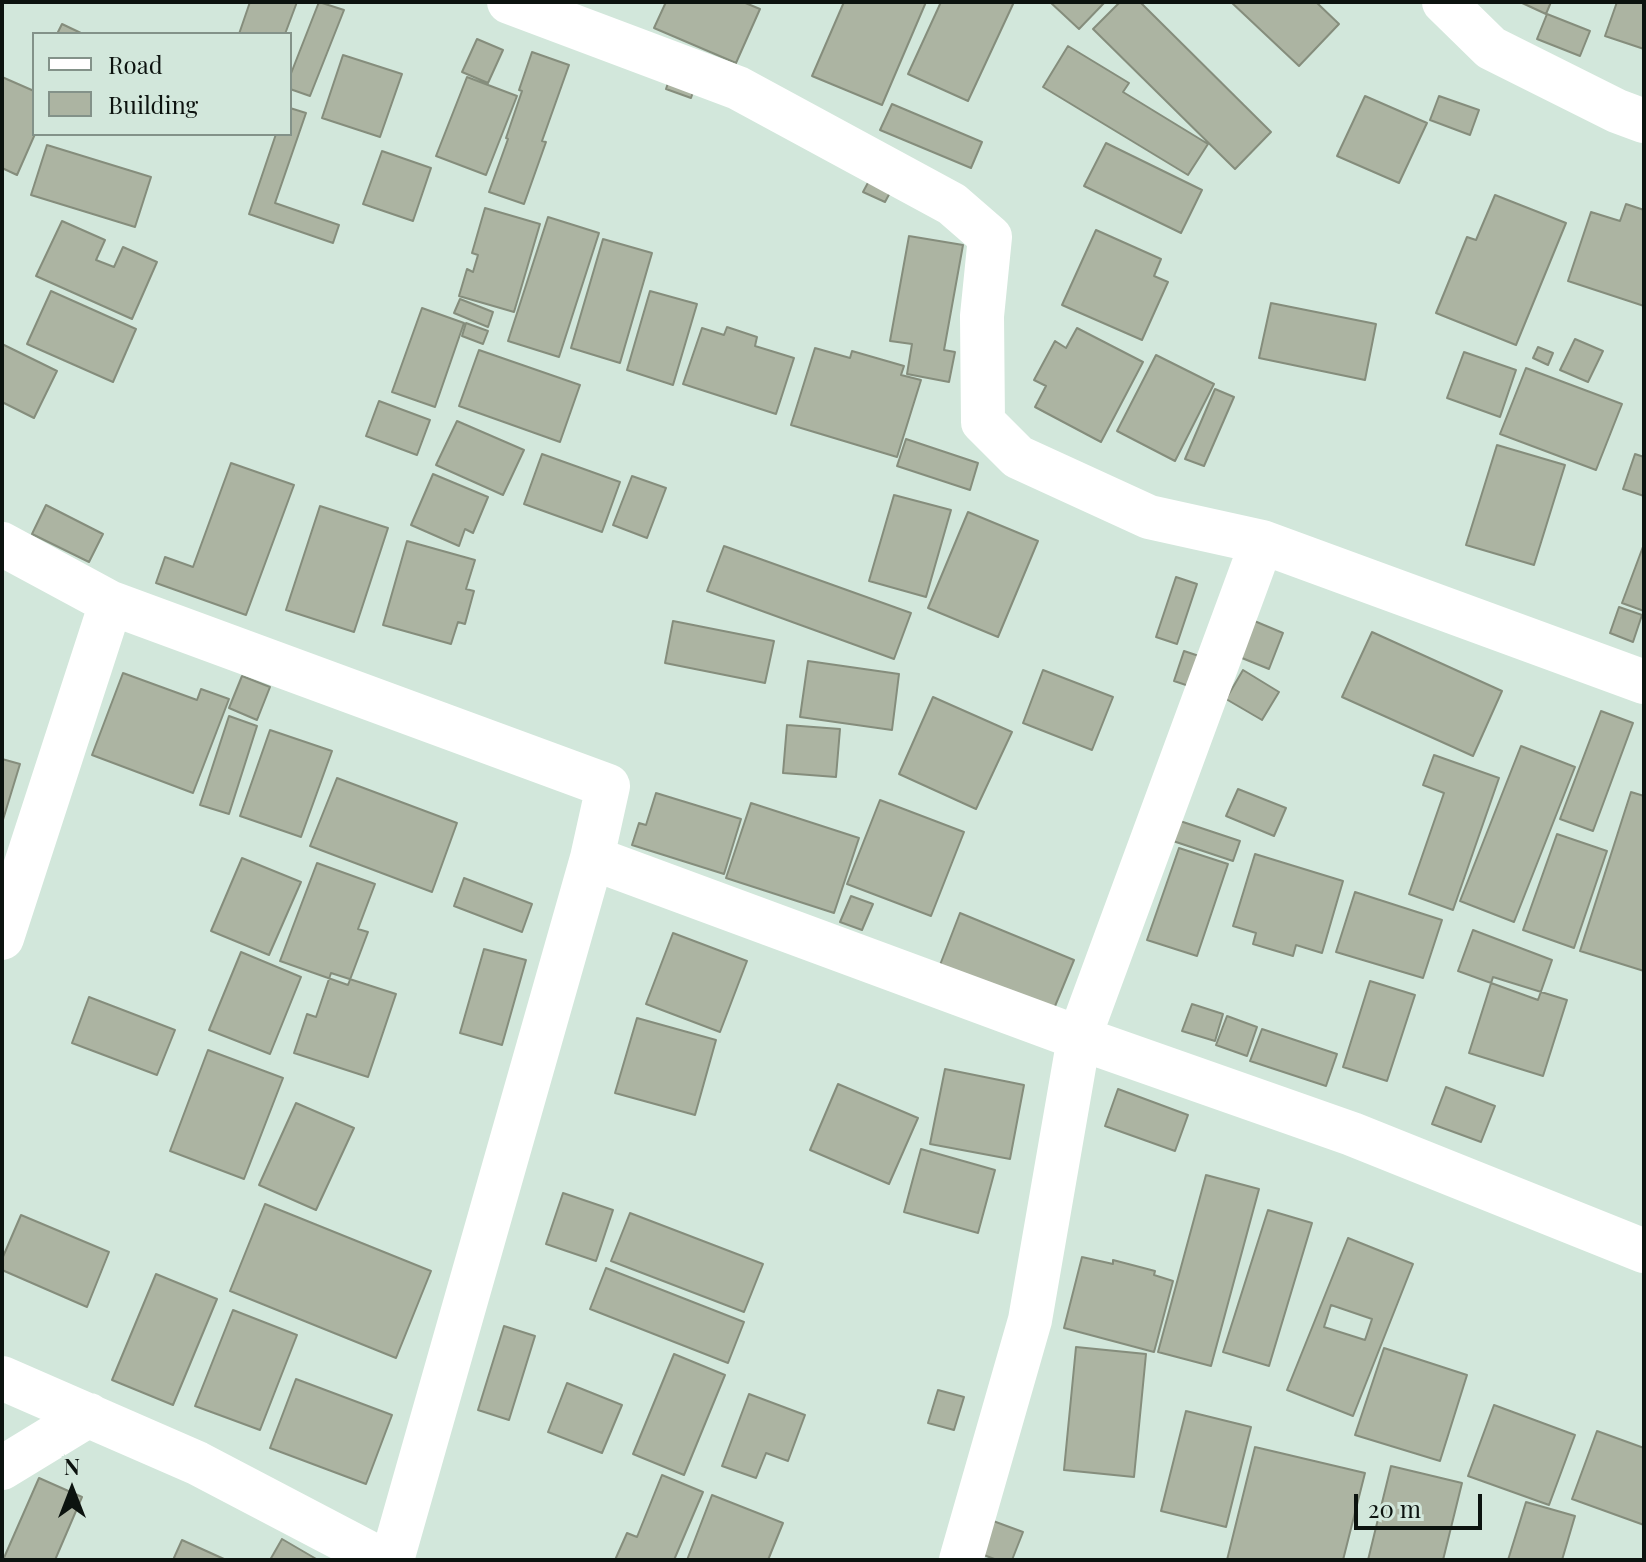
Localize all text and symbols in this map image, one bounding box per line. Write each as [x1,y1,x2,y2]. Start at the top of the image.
legend [32,32,292,136]
text: Road [108,48,163,80]
text: Building [108,88,198,120]
north arrow [32,1450,112,1530]
text: N [64,1451,80,1481]
scale bar [1358,1478,1486,1528]
text: 20 m [1368,1492,1421,1524]

